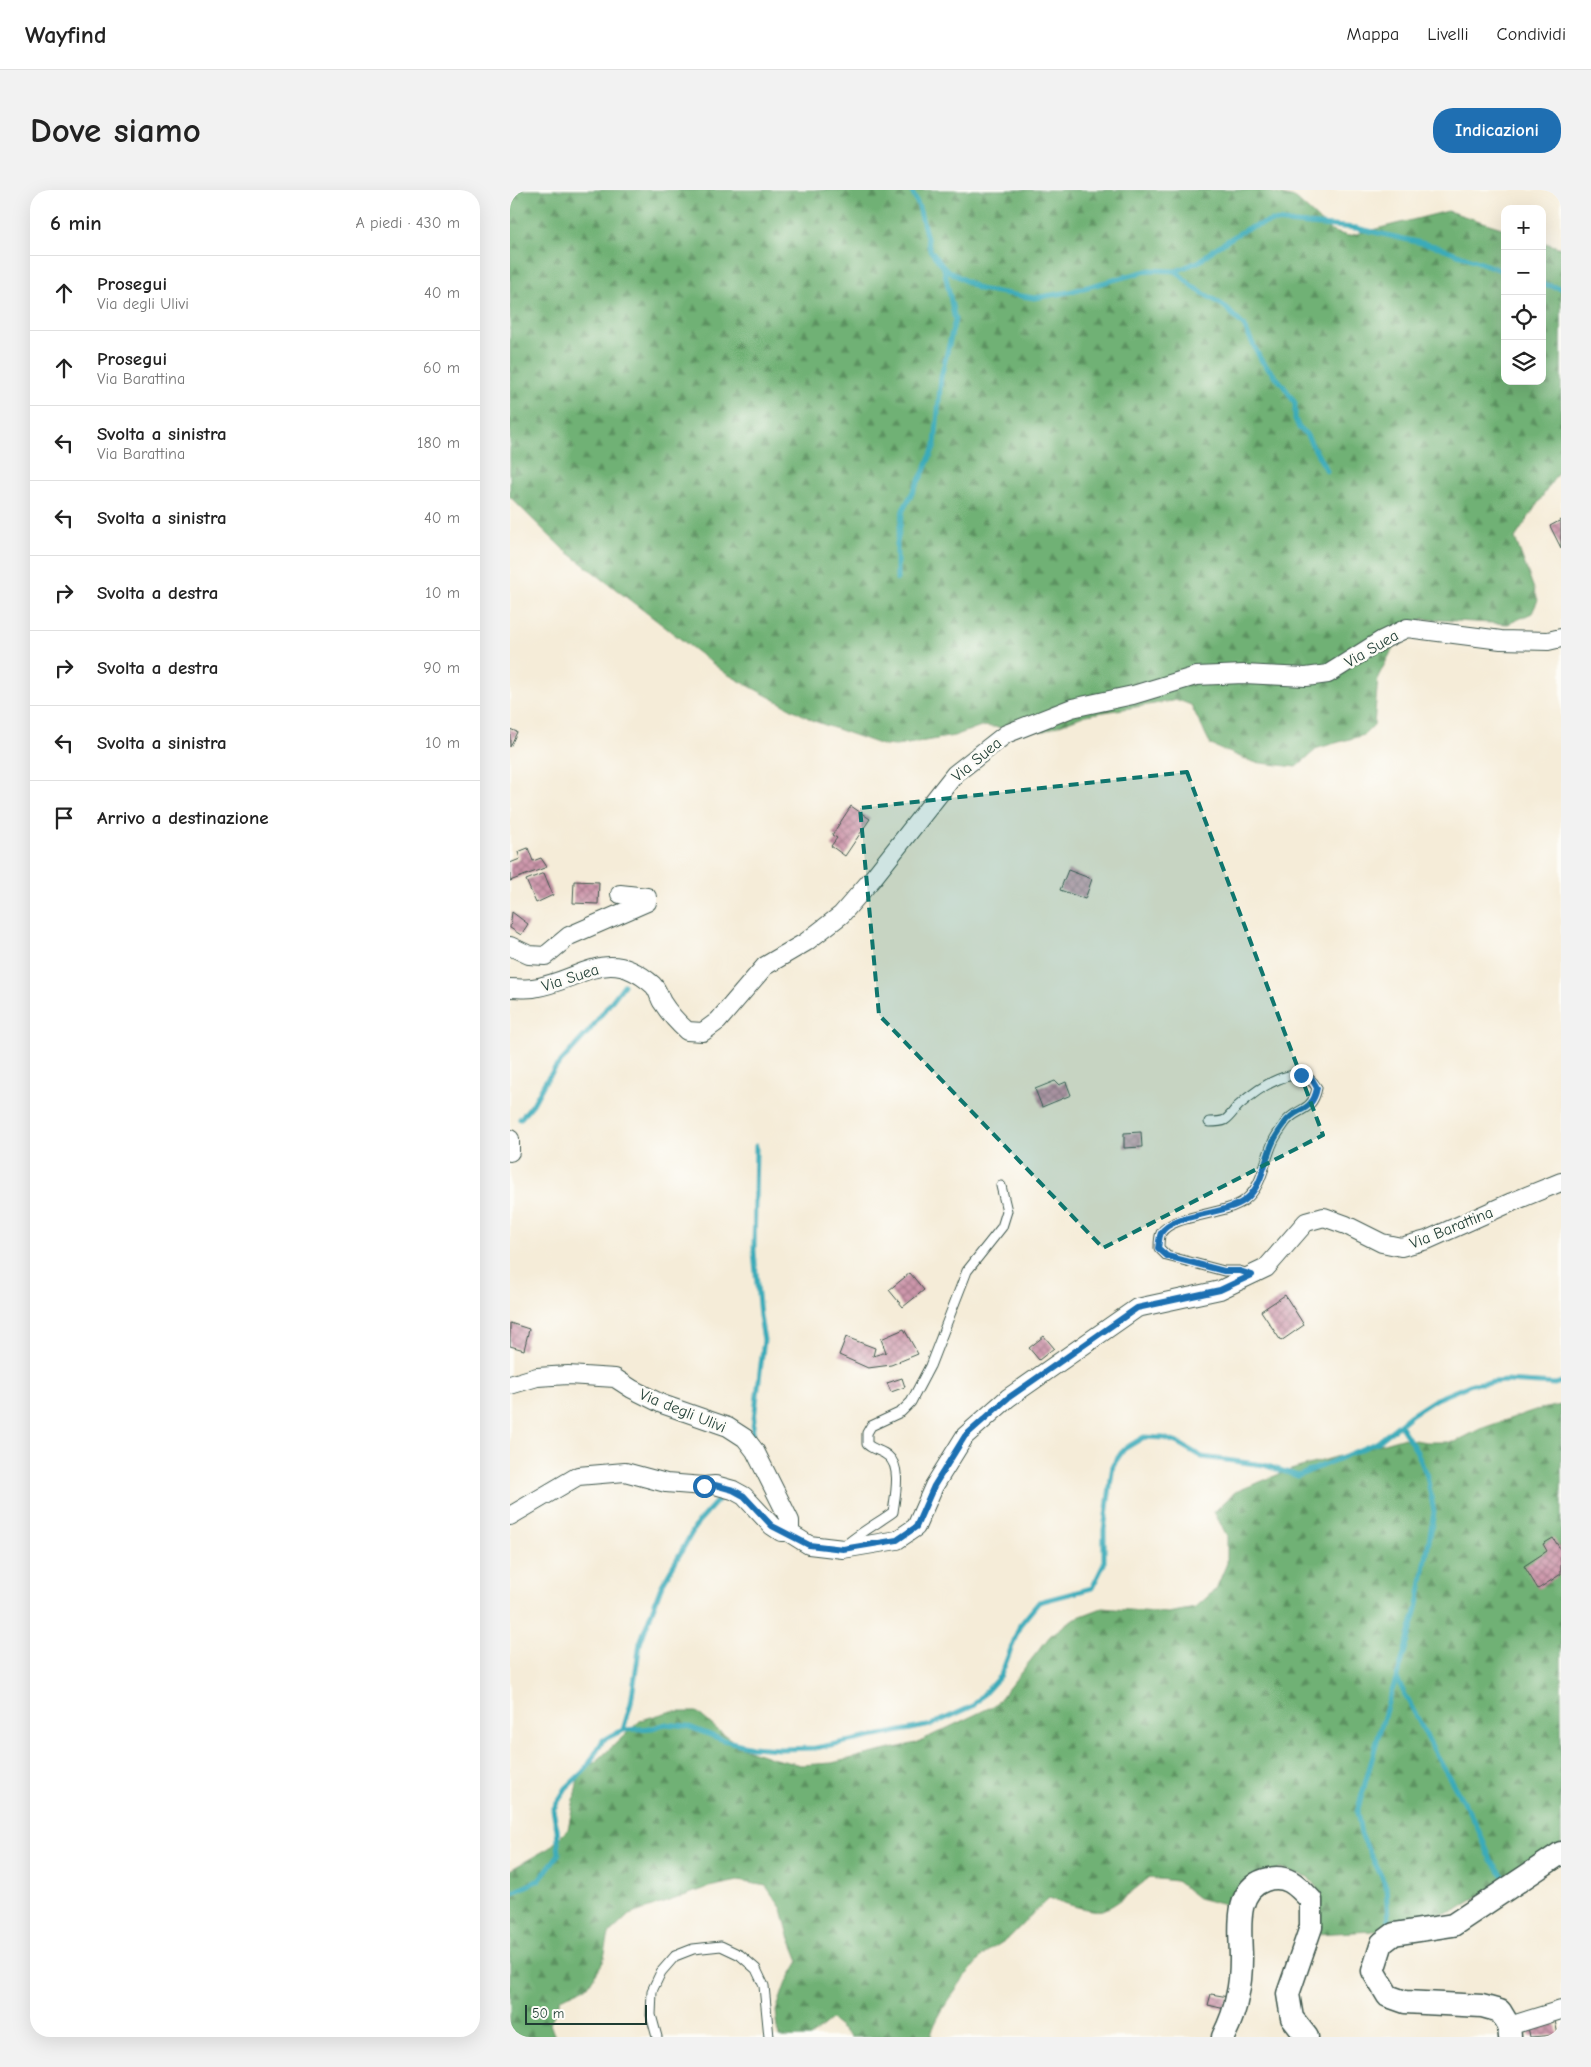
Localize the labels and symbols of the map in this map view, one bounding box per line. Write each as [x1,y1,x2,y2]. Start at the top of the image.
street label: Via Suea [1341,626,1402,671]
street label: Via Suea [948,734,1005,786]
street label: Via Suea [539,960,601,996]
route end [1290,1064,1313,1087]
street label: Via Barattina [1407,1203,1496,1253]
street label: Via degli Ulivi [637,1385,729,1436]
route start [693,1475,716,1498]
scale bar [525,2002,648,2025]

